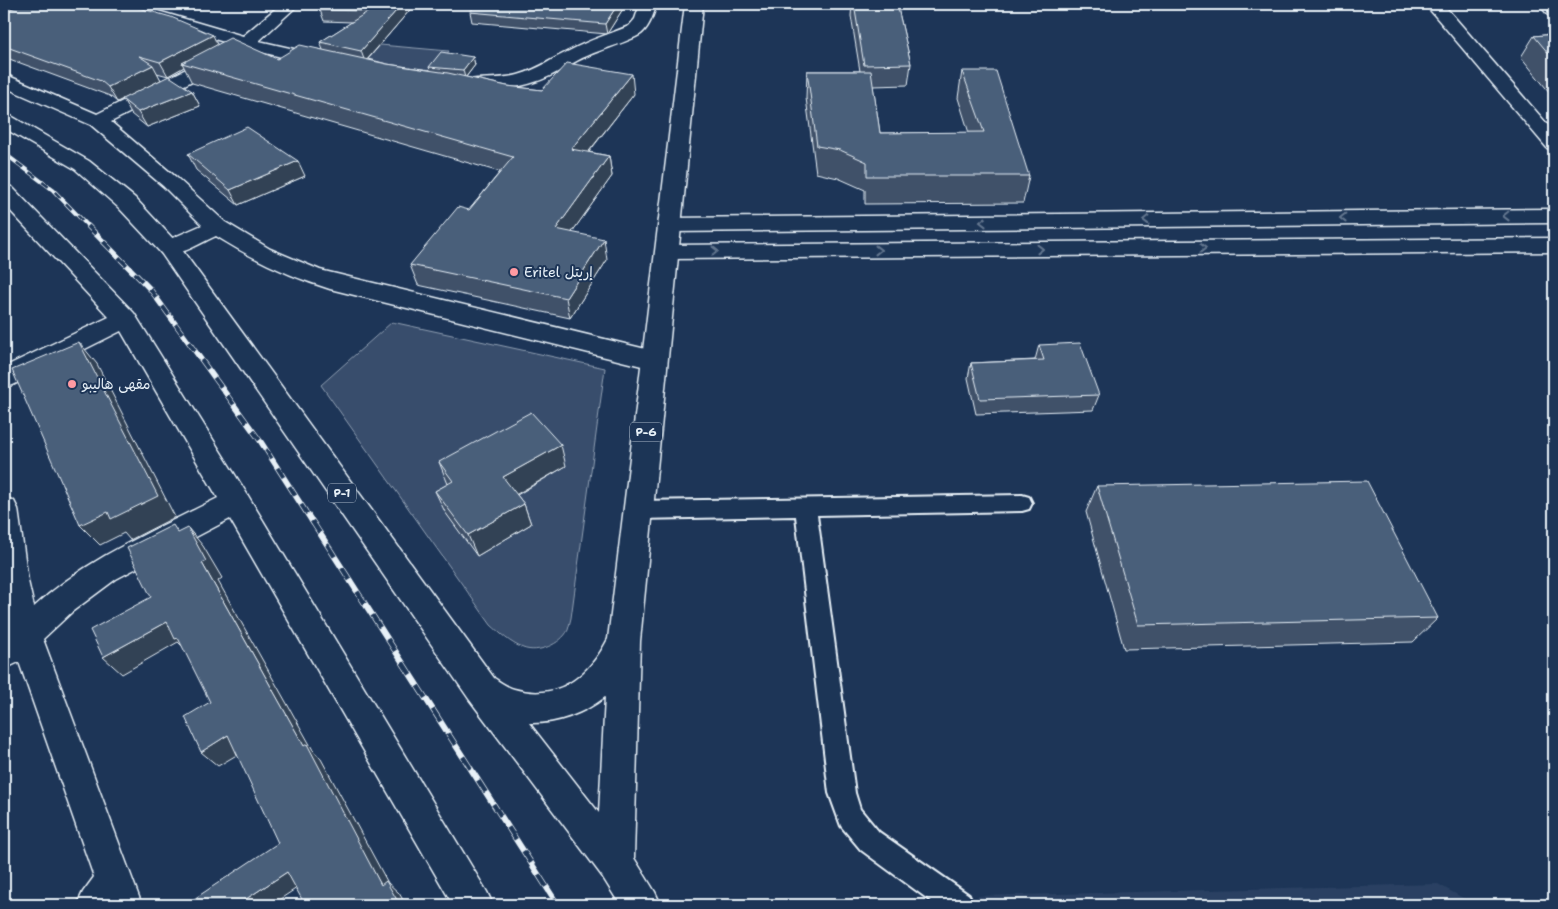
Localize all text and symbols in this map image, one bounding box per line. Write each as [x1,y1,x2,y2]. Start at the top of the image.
one-way arrow [1501,211,1509,222]
one-way arrow [1339,213,1346,223]
one-way arrow [1141,215,1149,225]
one-way arrow [979,217,986,227]
one-way arrow [1199,242,1207,253]
one-way arrow [1037,244,1045,254]
one-way arrow [874,245,882,255]
one-way arrow [712,246,720,256]
place label: Eritel إريتل [524,263,593,281]
marker: Eritel إريتل [508,266,520,278]
place label: مقهى هاليبو [81,375,150,393]
marker: مقهى هاليبو [66,378,78,390]
road number: P-6 [630,422,662,442]
road number: P-1 [328,483,356,502]

